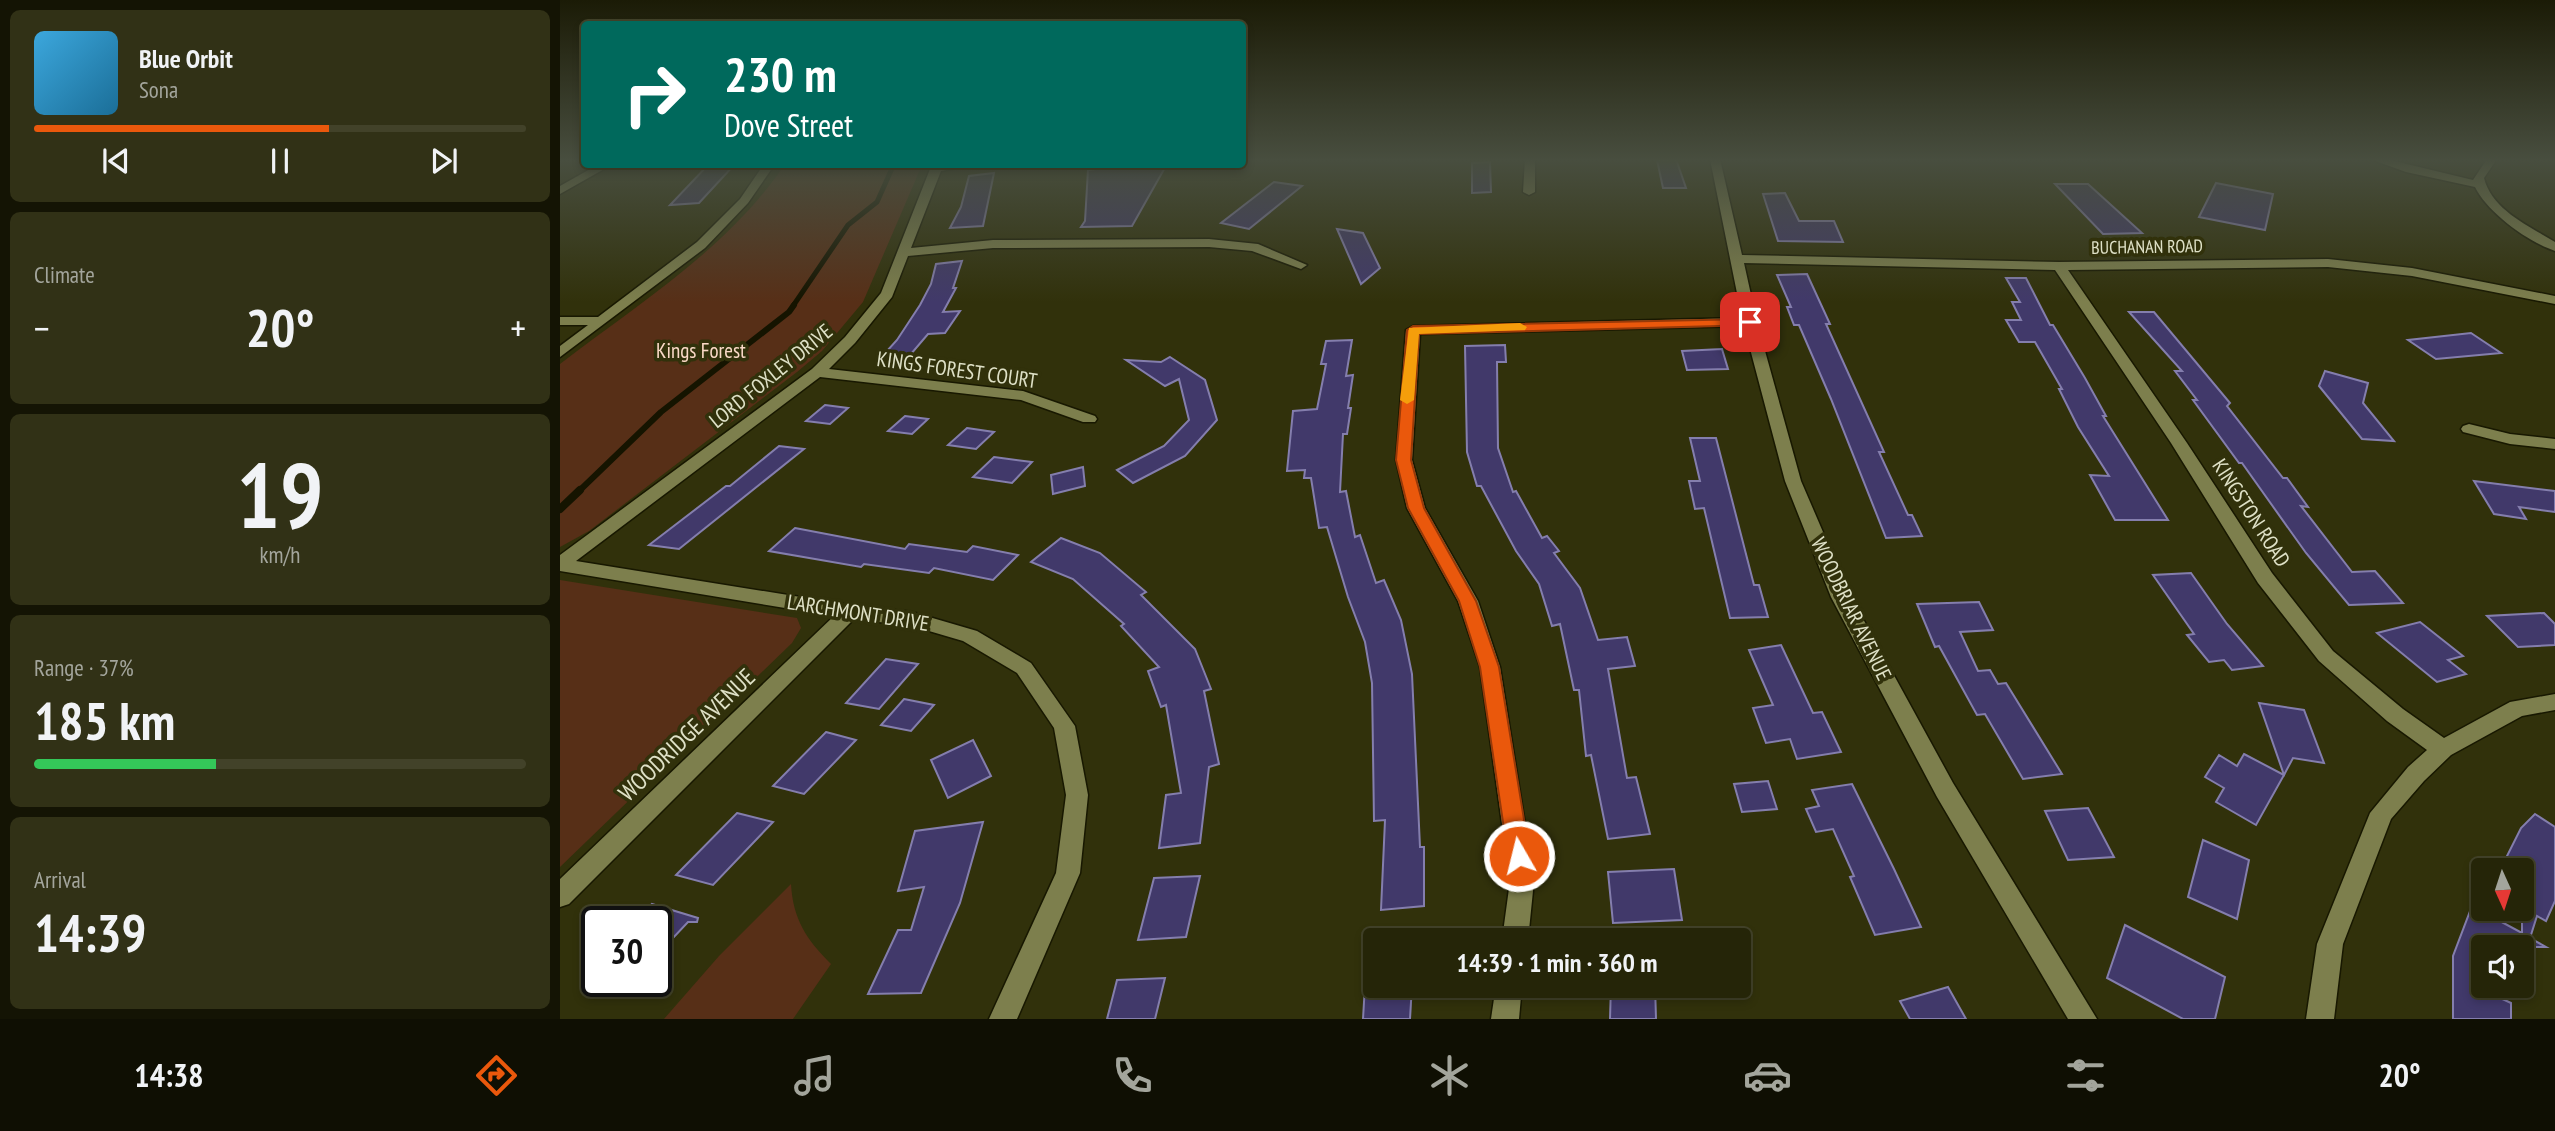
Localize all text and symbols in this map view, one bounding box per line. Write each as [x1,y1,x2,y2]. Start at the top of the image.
text: Blue Orbit [139,42,233,75]
text: 230 m [724,42,837,106]
icon: right [609,49,700,140]
text: Sona [139,75,178,104]
text: Dove Street [724,104,853,146]
icon: previous [97,142,135,180]
icon: pause [261,142,299,180]
icon: next [425,142,463,180]
street label: BUCHANAN ROAD [2091,234,2203,259]
text: Climate [34,260,95,289]
pin [1720,292,1780,352]
text: 20° [246,294,314,361]
text: − [34,303,50,352]
text: + [510,303,526,352]
icon: arrive [1731,303,1769,341]
street label: LORD FOXLEY DRIVE [704,318,838,434]
park label: Kings Forest [656,337,746,364]
street label: KINGS FOREST COURT [875,345,1040,394]
text: 19 [237,435,324,553]
street label: KINGSTON ROAD [2207,454,2296,572]
street label: WOODBRIAR AVENUE [1805,533,1898,685]
text: km/h [260,540,300,569]
street label: LARCHMONT DRIVE [785,588,931,637]
text: Range · 37% [34,653,134,682]
street label: WOODRIDGE AVENUE [612,662,762,808]
text: 185 km [34,687,175,754]
position arrow [1482,819,1556,893]
north arrow [2471,858,2534,920]
map controls [2471,858,2534,998]
text: Arrival [34,865,86,894]
text: 14:39 [34,899,146,966]
speed limit sign: 30 [581,906,672,997]
button: sound [2471,935,2534,998]
text: 14:39 · 1 min · 360 m [1457,946,1657,979]
icon: directions [472,1051,521,1100]
icon: music [790,1051,839,1100]
icon: phone [1108,1051,1157,1100]
icon: climate [1425,1051,1474,1100]
icon: car [1743,1051,1792,1100]
icon: filters [2061,1051,2110,1100]
text: 14:38 [134,1054,204,1096]
text: 20° [2378,1054,2421,1096]

